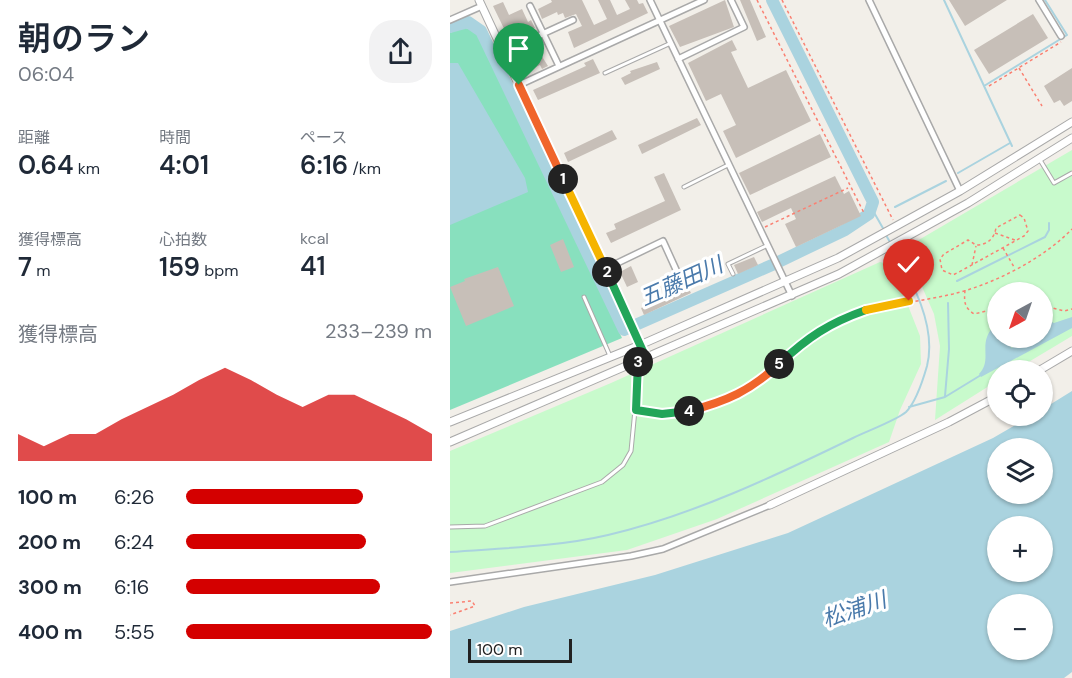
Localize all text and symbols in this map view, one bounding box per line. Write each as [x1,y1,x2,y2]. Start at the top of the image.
text: 朝のラン [18,17,150,60]
button: share [369,20,432,83]
pin [493,23,544,85]
icon: arrive [502,32,535,65]
text: 06:04 [18,61,74,87]
text: 距離 [18,127,50,148]
text: 時間 [159,127,191,148]
text: ペース [300,127,347,148]
text: 0.64 [18,148,74,182]
text: 4:01 [159,148,209,182]
text: 6:16 [300,148,348,182]
text: km [74,158,100,179]
text: /km [348,158,381,179]
pin: 1 [548,164,578,194]
text: 1 [560,168,566,189]
text: kcal [300,228,329,249]
text: 獲得標高 [18,229,82,250]
text: 心拍数 [159,229,207,250]
pin [883,239,934,301]
icon: check [892,248,925,281]
text: 41 [300,249,326,283]
text: 7 [18,250,32,284]
text: 159 [159,250,200,284]
water label: 五藤田川 [635,250,729,313]
pin: 2 [592,257,622,287]
text: m [32,260,50,281]
text: bpm [200,260,238,281]
text: 2 [602,261,612,282]
north arrow [987,282,1053,348]
map controls [987,282,1053,660]
text: 233–239 m [325,318,432,344]
text: 獲得標高 [18,321,98,347]
pin: 3 [623,347,653,377]
pin: 5 [764,349,794,379]
text: 3 [633,351,643,372]
text: 5 [774,353,784,374]
button: locate [987,360,1053,426]
pin: 4 [674,396,704,426]
text: 4 [684,400,694,421]
button: layers [987,438,1053,504]
text: 100 m [18,484,77,510]
text: 6:26 [114,484,155,510]
button: + [987,516,1053,582]
text: 200 m [18,529,81,555]
text: 6:24 [114,529,154,555]
text: 300 m [18,574,82,600]
text: 6:16 [114,574,149,600]
water label: 松浦川 [818,584,892,634]
button: − [987,594,1053,660]
text: 400 m [18,619,83,645]
text: 5:55 [114,619,155,645]
scale bar [468,636,572,664]
text: 100 m [477,639,522,660]

